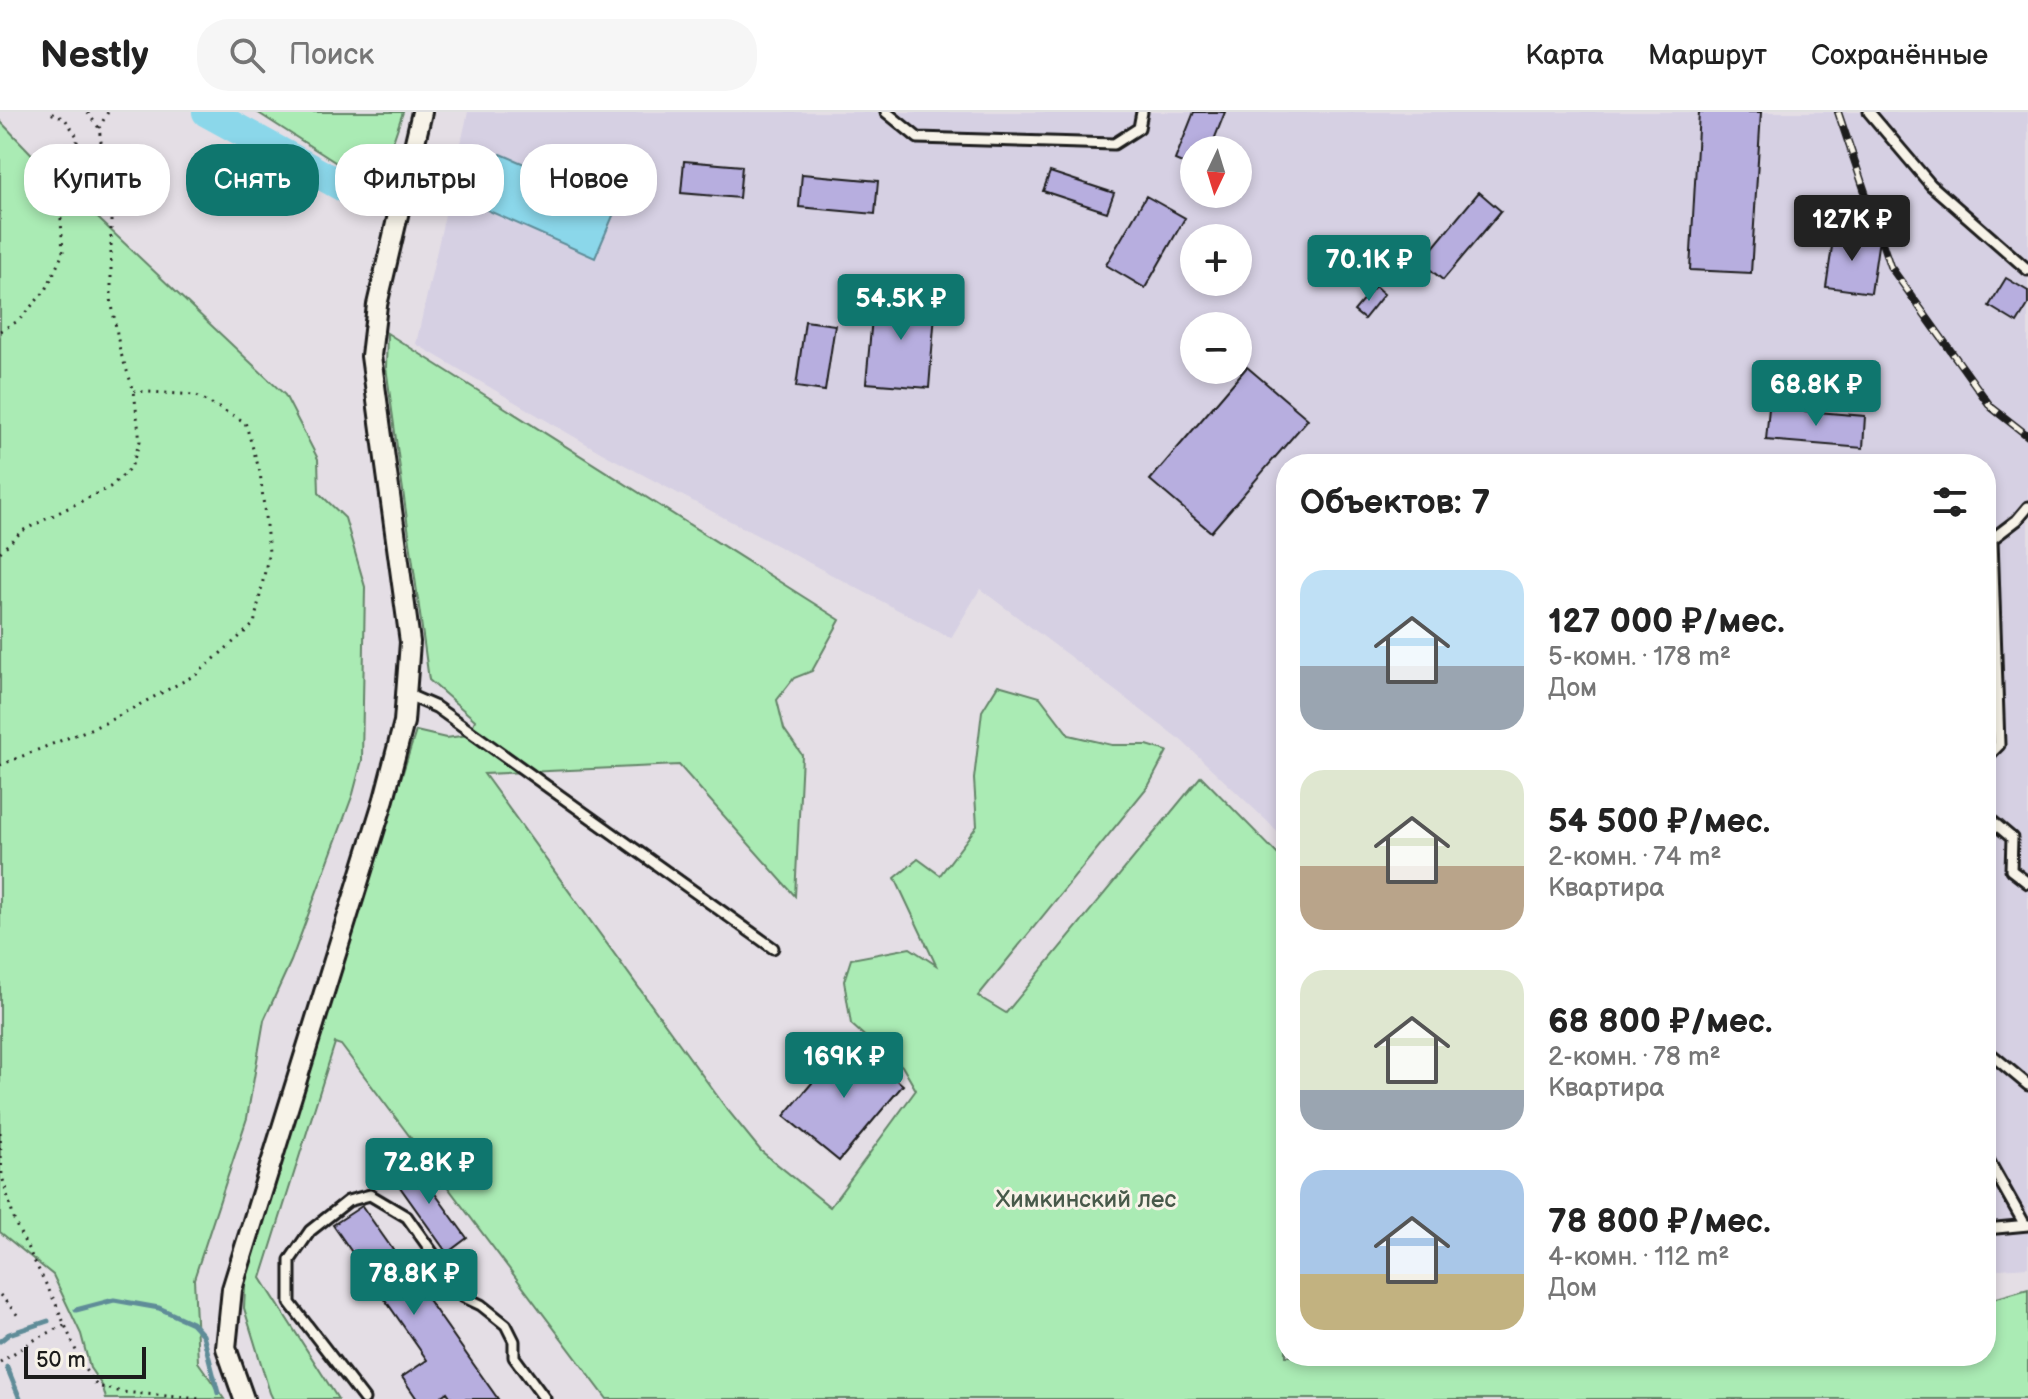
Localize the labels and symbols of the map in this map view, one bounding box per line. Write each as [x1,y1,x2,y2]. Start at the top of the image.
north arrow [1180,136,1252,208]
pin: 127K ₽ [1787,195,1917,263]
pin: 70.1K ₽ [1295,235,1443,303]
pin: 54.5K ₽ [827,274,975,342]
pin: 68.8K ₽ [1742,360,1890,428]
pin: 169K ₽ [779,1032,909,1100]
pin: 72.8K ₽ [355,1138,503,1206]
park label: Химкинский лес [996,1185,1176,1214]
pin: 78.8K ₽ [340,1249,488,1317]
scale bar [24,1343,146,1379]

